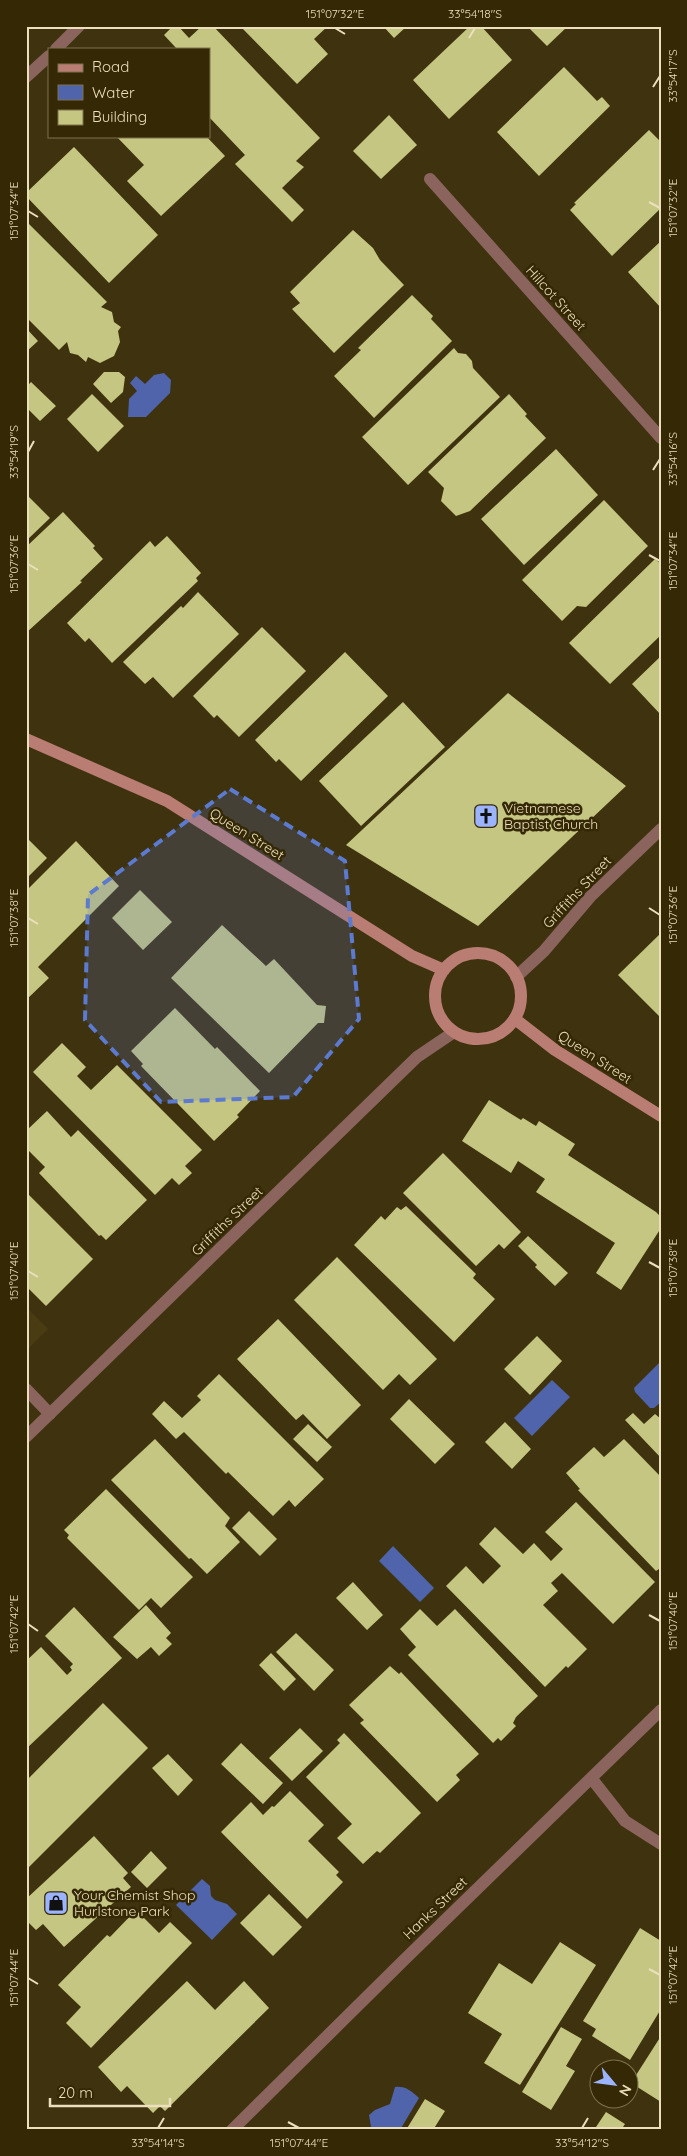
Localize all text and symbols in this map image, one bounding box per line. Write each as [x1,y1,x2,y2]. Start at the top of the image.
text: 151°07'32"E [306,6,365,21]
text: 33°54'18"S [448,6,502,21]
legend [48,48,210,138]
text: 33°54'17"S [665,49,680,103]
text: Road [92,57,129,76]
text: Water [92,83,135,102]
text: Building [92,107,147,126]
text: 151°07'32"E [665,178,680,237]
text: 151°07'34"E [6,182,21,240]
street label: Hillcot Street [522,262,590,335]
text: 33°54'19"S [6,425,21,479]
text: 33°54'16"S [665,432,680,486]
text: 151°07'34"E [665,532,680,590]
text: 151°07'36"E [6,535,21,593]
place label: Vietnamese Baptist Church [504,799,598,833]
church icon: Vietnamese Baptist Church [473,803,499,829]
street label: Queen Street [206,804,288,864]
street label: Griffiths Street [539,852,615,932]
text: 151°07'36"E [665,886,680,944]
text: 151°07'38"E [6,889,21,947]
street label: Queen Street [555,1026,636,1088]
street label: Griffiths Street [187,1182,267,1260]
text: 151°07'38"E [665,1239,680,1297]
text: 151°07'40"E [6,1241,21,1301]
text: 151°07'40"E [665,1591,680,1651]
text: 151°07'42"E [6,1594,21,1653]
street label: Hanks Street [399,1873,471,1943]
place label: Your Chemist Shop Hurlstone Park [74,1886,196,1920]
shop icon: Your Chemist Shop Hurlstone Park [43,1890,69,1916]
text: 151°07'42"E [665,1945,680,2004]
text: 151°07'44"E [6,1949,21,2007]
north arrow [590,2058,640,2108]
scale bar [50,2076,170,2108]
text: N [615,2081,636,2099]
text: 20 m [58,2083,93,2102]
text: 33°54'14"S [131,2135,185,2150]
text: 151°07'44"E [270,2135,328,2150]
text: 33°54'12"S [555,2135,609,2150]

